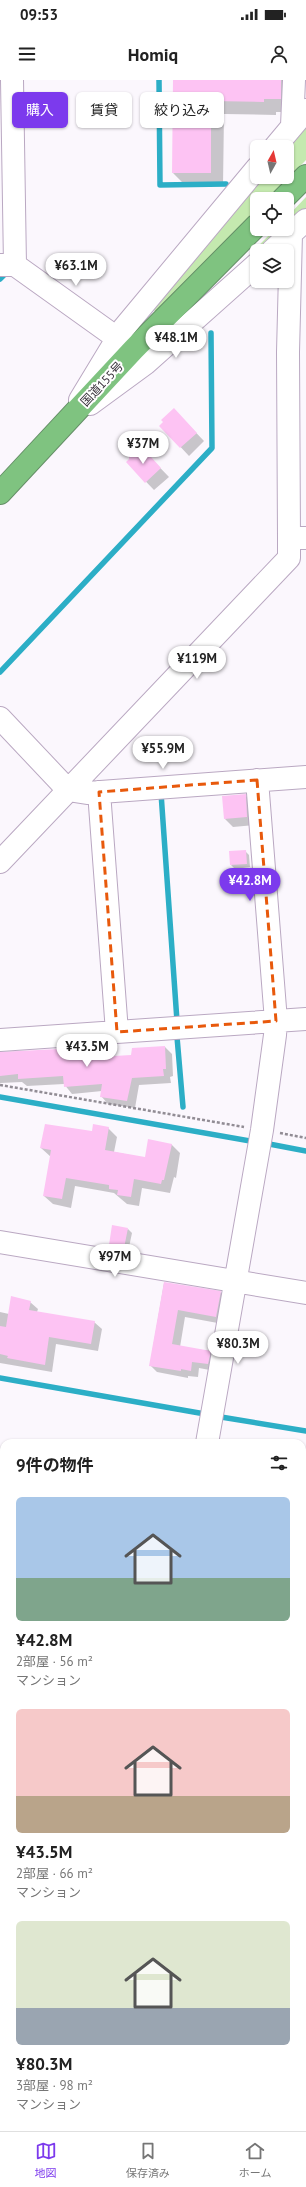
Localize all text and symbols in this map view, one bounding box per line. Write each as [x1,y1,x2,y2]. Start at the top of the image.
text: 09:53 [20,5,58,24]
icon: menu [16,43,38,65]
text: Homiq [128,43,178,66]
icon: person [268,43,290,65]
chip: 購入 [12,92,68,128]
chip: 賃貸 [76,92,132,128]
chip: 絞り込み [140,92,224,128]
north arrow [250,140,294,184]
map controls [250,140,294,288]
button: locate [250,192,294,236]
button: layers [250,244,294,288]
pin: ¥63.1M [43,253,109,287]
text: ¥63.1M [54,257,98,274]
pin: ¥48.1M [143,325,209,359]
text: ¥48.1M [154,329,198,346]
street label: 国道155号 [77,358,126,409]
pin: ¥37M [119,431,167,465]
text: ¥37M [127,435,159,452]
pin: ¥119M [169,646,225,680]
text: ¥119M [177,650,217,667]
pin: ¥55.9M [130,736,196,770]
text: ¥55.9M [141,740,185,757]
pin: ¥42.8M [217,868,283,902]
text: ¥42.8M [228,872,272,889]
pin: ¥43.5M [54,1034,120,1068]
text: ¥43.5M [65,1038,109,1055]
pin: ¥97M [91,1244,139,1278]
text: ¥97M [99,1248,131,1265]
pin: ¥80.3M [205,1331,271,1365]
text: ¥80.3M [216,1335,260,1352]
icon: filters [268,1452,290,1474]
text: 9件の物件 [16,1454,94,1476]
icon: home [117,1523,189,1595]
text: ¥42.8M [16,1629,72,1651]
text: 2部屋 · 56 m² [16,1653,93,1670]
text: マンション [16,1672,81,1689]
icon: home [117,1735,189,1807]
text: ¥43.5M [16,1841,72,1863]
text: 2部屋 · 66 m² [16,1865,93,1882]
text: マンション [16,1884,81,1901]
icon: home [117,1947,189,2019]
text: ¥80.3M [16,2053,72,2075]
text: 3部屋 · 98 m² [16,2077,93,2094]
text: マンション [16,2096,81,2113]
tab: 地図 [35,2140,57,2180]
tab: 保存済み [126,2140,170,2180]
tab: ホーム [239,2140,271,2180]

